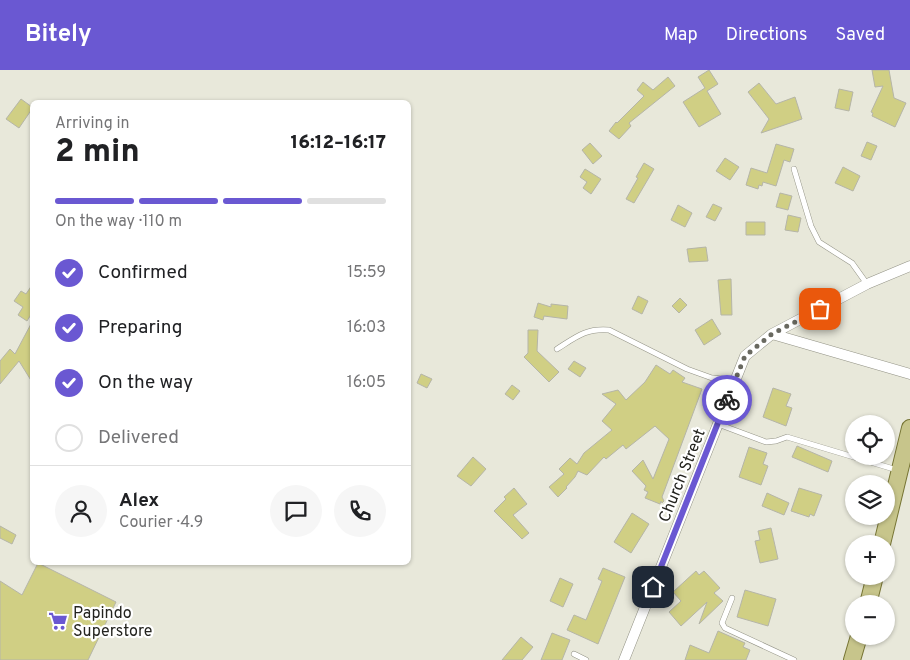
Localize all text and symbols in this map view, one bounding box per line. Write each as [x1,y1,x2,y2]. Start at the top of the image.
text: Bitely [25,20,92,50]
text: Map [664,24,698,47]
text: Directions [726,24,808,47]
text: Saved [836,24,885,47]
text: Arriving in [55,114,130,134]
text: 16:12–16:17 [291,131,386,155]
text: 2 min [55,133,140,173]
text: On the way · 110 m [55,212,182,232]
icon: check [55,259,83,287]
text: Confirmed [98,261,188,285]
text: 15:59 [347,263,386,283]
pin [799,288,841,330]
icon: bag [806,295,834,323]
icon: check [55,314,83,342]
text: Preparing [98,316,182,340]
text: 16:03 [347,318,386,338]
icon: check [55,369,83,397]
text: On the way [98,371,193,395]
text: 16:05 [347,373,386,393]
courier [702,375,752,425]
icon: bike [713,386,741,414]
map controls [845,415,895,645]
button: locate [845,415,895,465]
text: Delivered [98,426,179,450]
street label: Church Street [655,426,711,525]
button: layers [845,475,895,525]
button: person [55,485,107,537]
button: chat [270,485,322,537]
button: phone [334,485,386,537]
text: Alex [119,489,159,513]
text: Courier · 4.9 [119,513,203,533]
button: + [845,535,895,585]
pin [632,566,674,608]
icon: home [639,573,667,601]
button: − [845,595,895,645]
place label: Papindo Superstore [73,604,152,642]
supermarket icon: Papindo Superstore [47,610,69,632]

